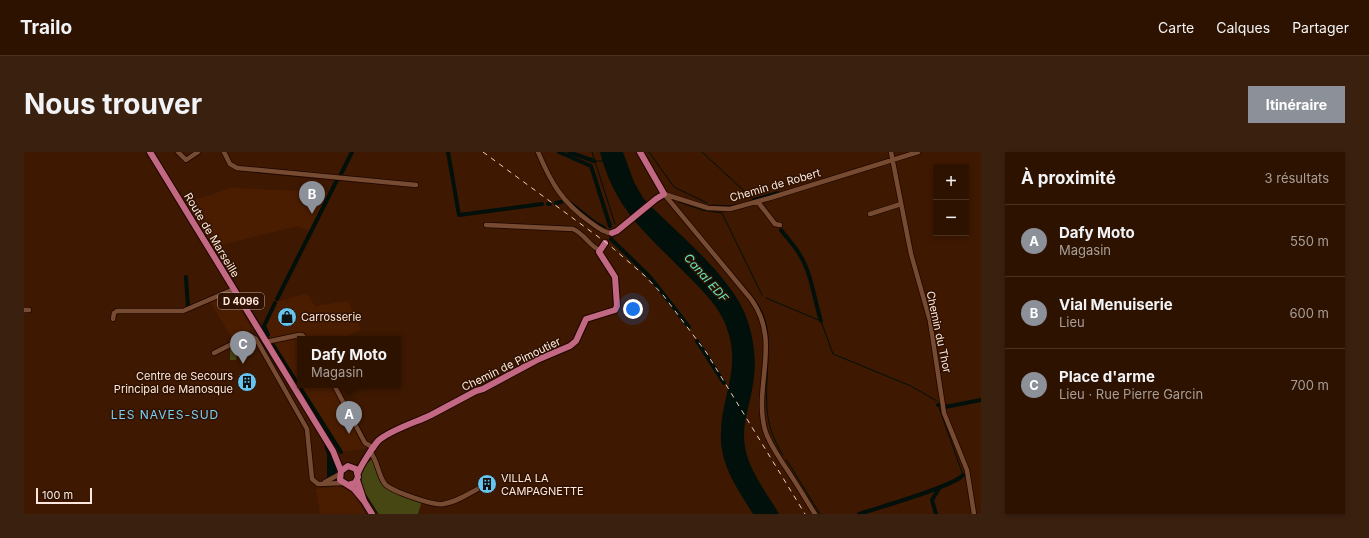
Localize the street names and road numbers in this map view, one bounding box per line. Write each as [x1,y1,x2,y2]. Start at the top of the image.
street label: Chemin de Robert [728,165,822,205]
street label: Route de Marseille [181,190,243,280]
street label: Chemin du Thor [923,290,955,374]
road number: D 4096 [218,293,264,309]
street label: Chemin de Pimoutier [459,334,563,394]

